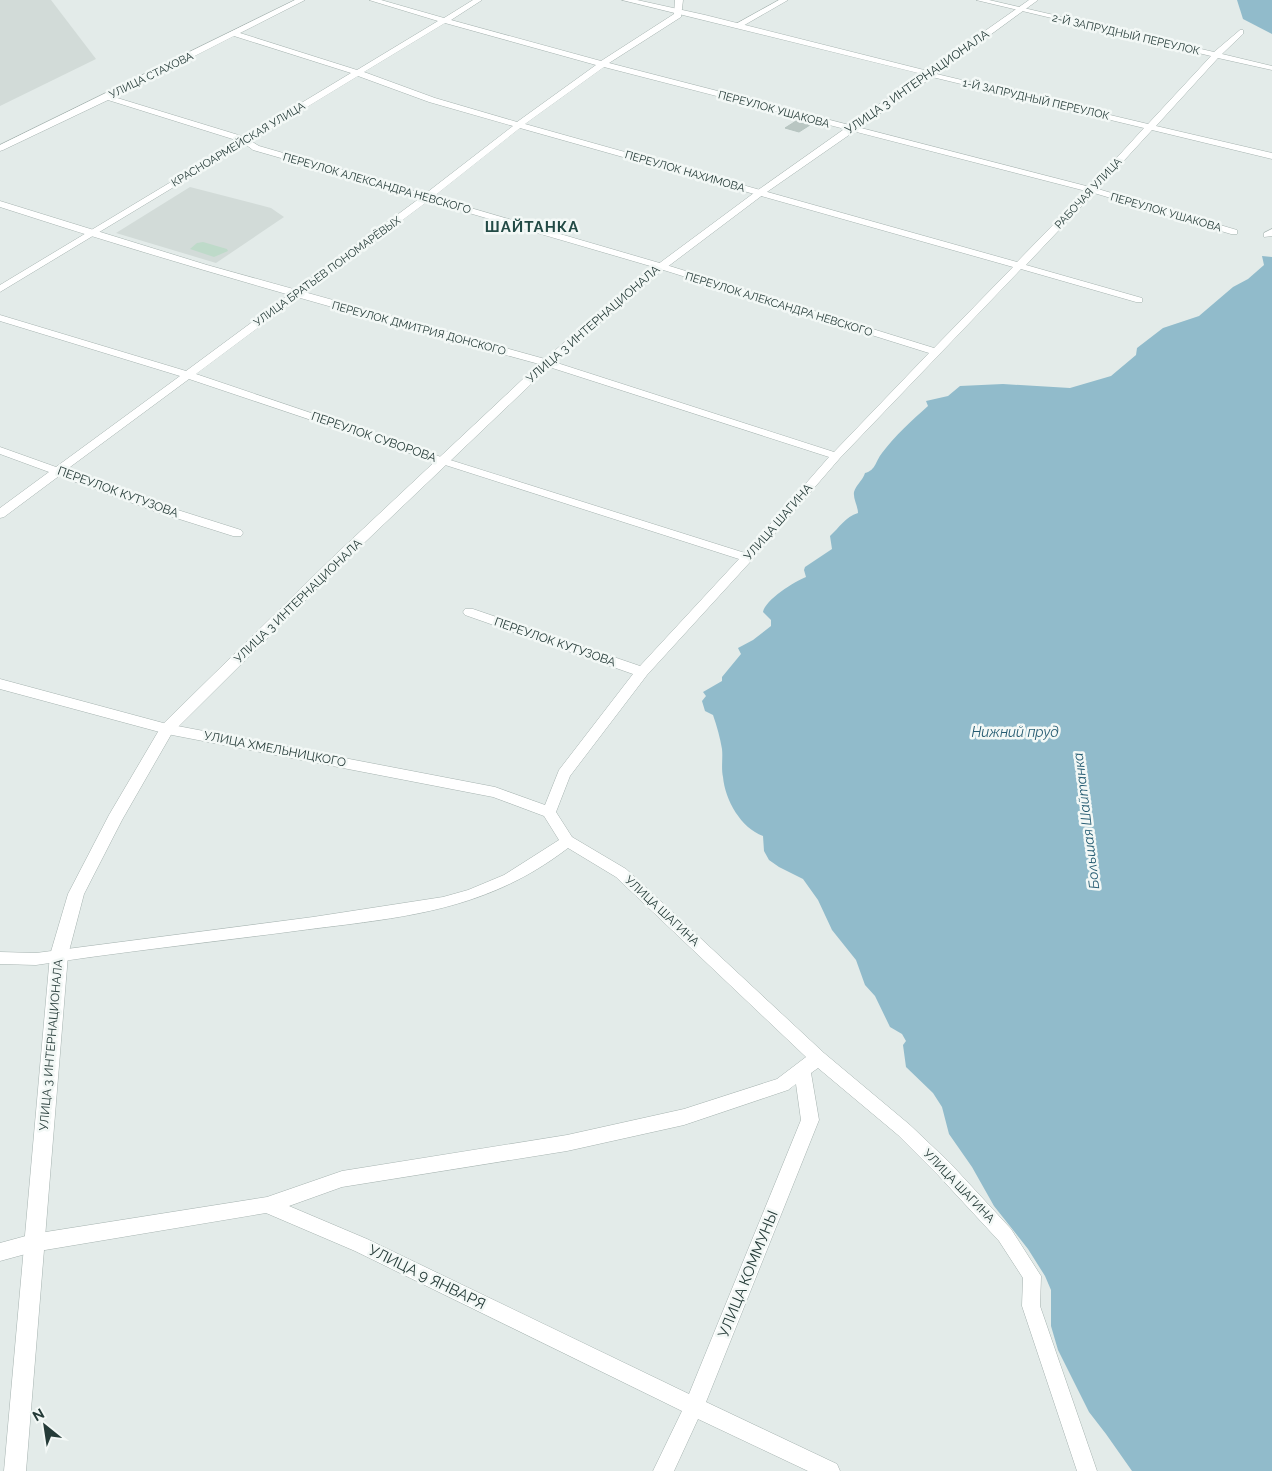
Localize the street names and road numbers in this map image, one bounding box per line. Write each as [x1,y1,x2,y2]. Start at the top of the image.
street label: 2-Й ЗАПРУДНЫЙ ПЕРЕУЛОК [1051,11,1201,58]
street label: УЛИЦА 3 ИНТЕРНАЦИОНАЛА [843,27,991,137]
street label: УЛИЦА СТАХОВА [107,49,196,101]
street label: 1-Й ЗАПРУДНЫЙ ПЕРЕУЛОК [961,76,1110,123]
street label: ПЕРЕУЛОК УШАКОВА [717,88,832,131]
street label: КРАСНОАРМЕЙСКАЯ УЛИЦА [169,99,308,190]
street label: ПЕРЕУЛОК НАХИМОВА [623,148,747,195]
street label: ПЕРЕУЛОК АЛЕКСАНДРА НЕВСКОГО [281,150,472,217]
street label: РАБОЧАЯ УЛИЦА [1052,155,1125,231]
street label: ПЕРЕУЛОК УШАКОВА [1109,190,1223,235]
street label: УЛИЦА БРАТЬЕВ ПОНОМАРЁВЫХ [251,214,403,329]
street label: УЛИЦА 3 ИНТЕРНАЦИОНАЛА [523,262,663,386]
street label: ПЕРЕУЛОК АЛЕКСАНДРА НЕВСКОГО [684,270,874,339]
street label: ПЕРЕУЛОК ДМИТРИЯ ДОНСКОГО [330,299,507,358]
street label: ПЕРЕУЛОК СУВОРОВА [310,409,438,465]
street label: ПЕРЕУЛОК КУТУЗОВА [56,464,180,520]
street label: УЛИЦА ШАГИНА [741,481,815,563]
street label: УЛИЦА 3 ИНТЕРНАЦИОНАЛА [231,536,365,666]
street label: ПЕРЕУЛОК КУТУЗОВА [492,615,618,669]
street label: УЛИЦА ХМЕЛЬНИЦКОГО [203,728,347,770]
street label: УЛИЦА ШАГИНА [622,873,702,949]
street label: УЛИЦА 3 ИНТЕРНАЦИОНАЛА [37,959,65,1131]
street label: УЛИЦА ШАГИНА [920,1146,998,1226]
street label: УЛИЦА КОММУНЫ [714,1208,782,1340]
street label: УЛИЦА 9 ЯНВАРЯ [365,1241,489,1313]

